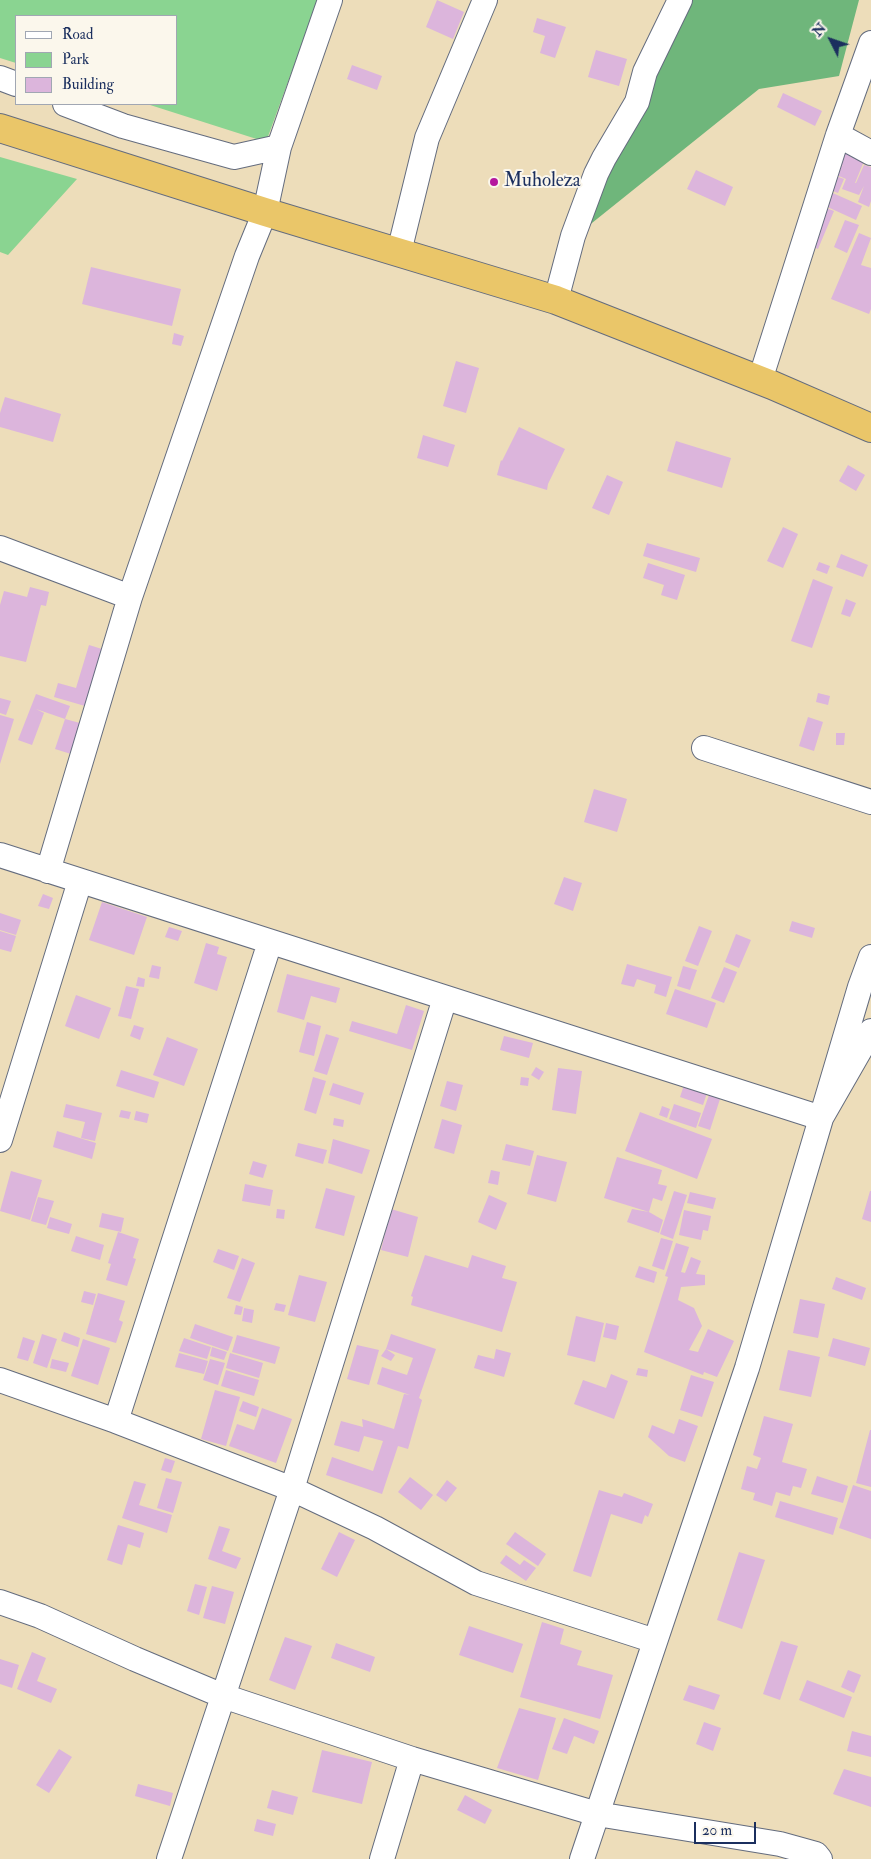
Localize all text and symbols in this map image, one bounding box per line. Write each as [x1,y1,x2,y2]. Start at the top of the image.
legend [15,15,178,105]
north arrow [806,15,856,65]
text: N [809,20,830,40]
text: Road [62,25,93,44]
text: Park [62,50,89,69]
text: Building [62,75,114,94]
place label: Muholeza [504,171,581,193]
marker: Muholeza [488,176,500,188]
scale bar [696,1812,758,1844]
text: 20 m [702,1821,732,1840]

